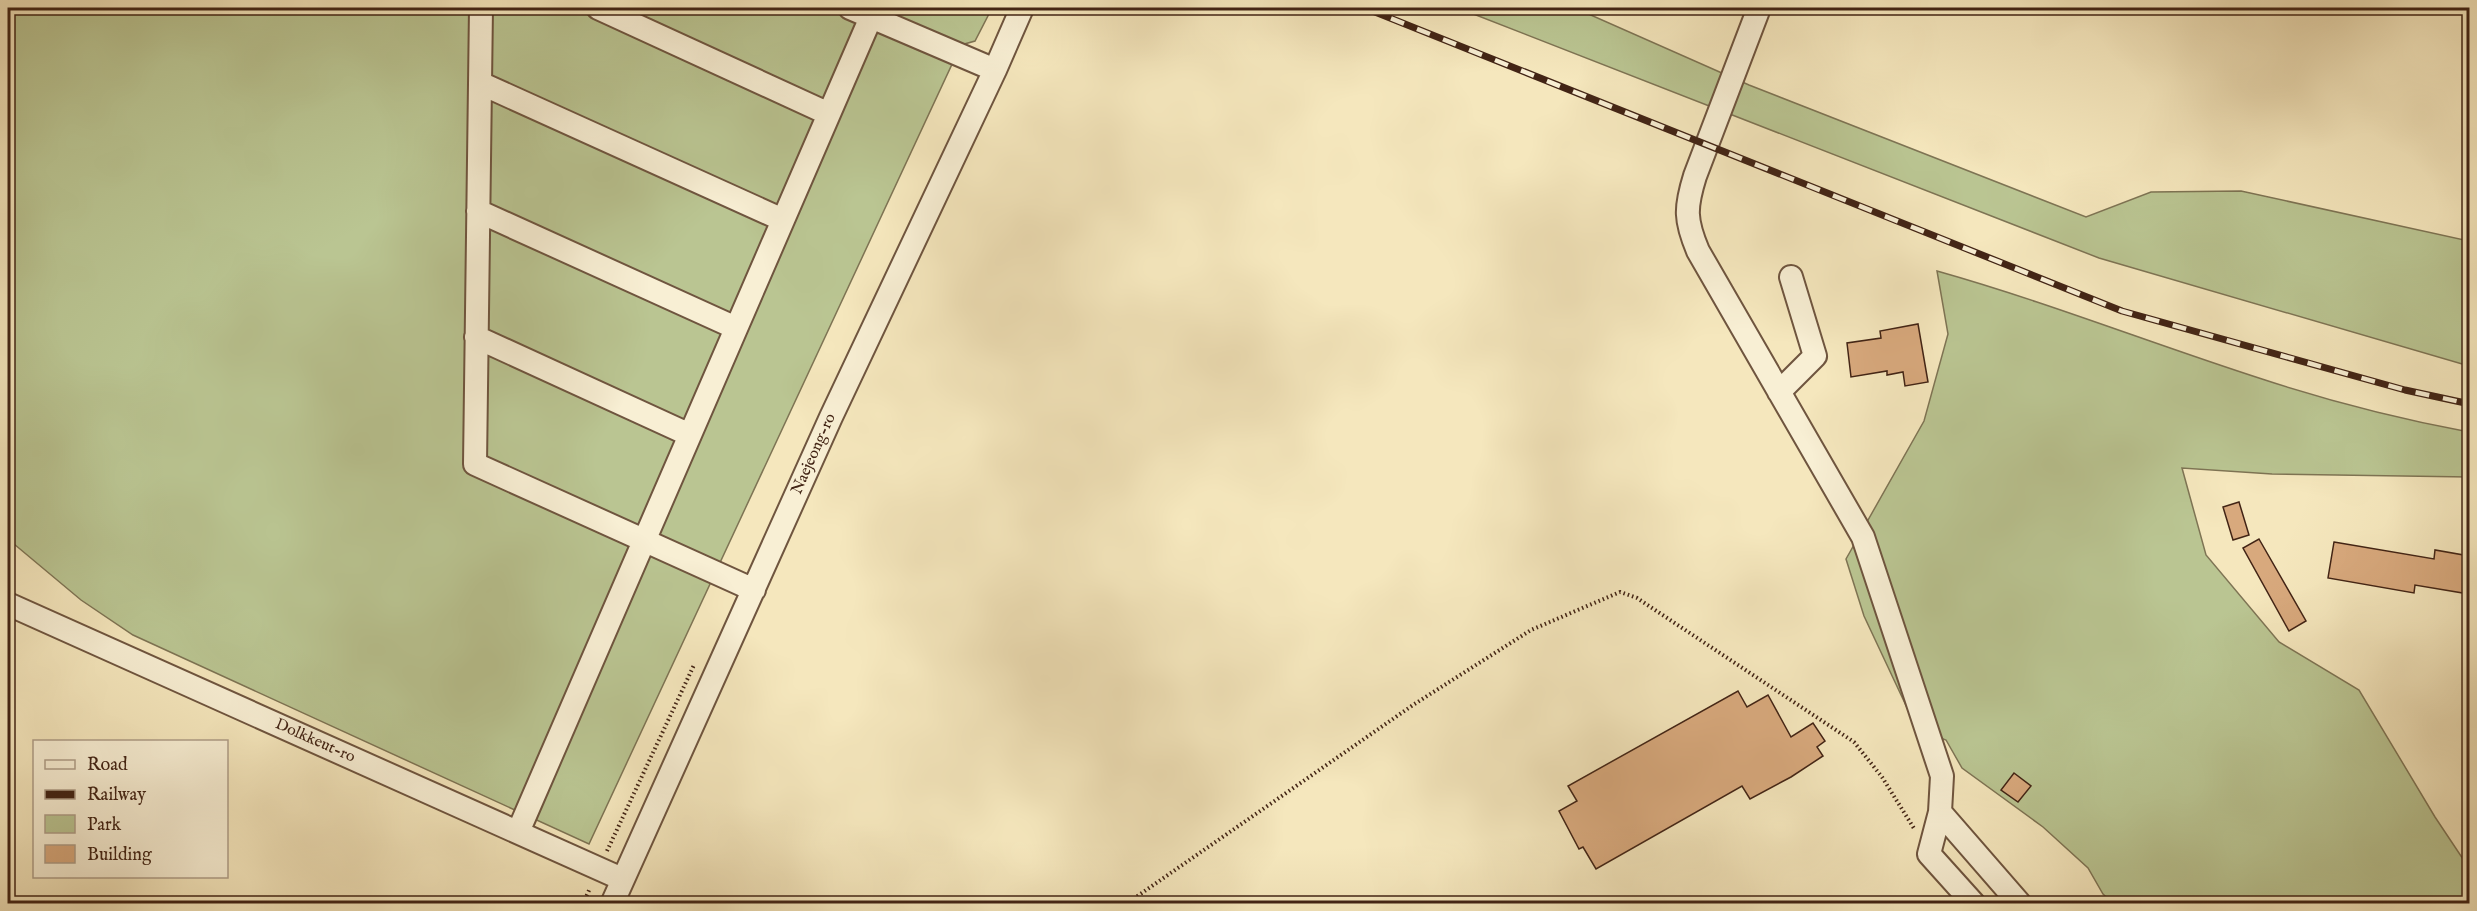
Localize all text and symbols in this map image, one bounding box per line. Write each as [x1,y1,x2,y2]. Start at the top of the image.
street label: Naejeong-ro [787,410,841,498]
street label: Dolkkeut-ro [272,714,359,768]
legend [33,740,228,878]
text: Road [87,754,128,777]
text: Railway [87,784,146,807]
text: Park [87,814,122,837]
text: Building [87,844,152,867]

